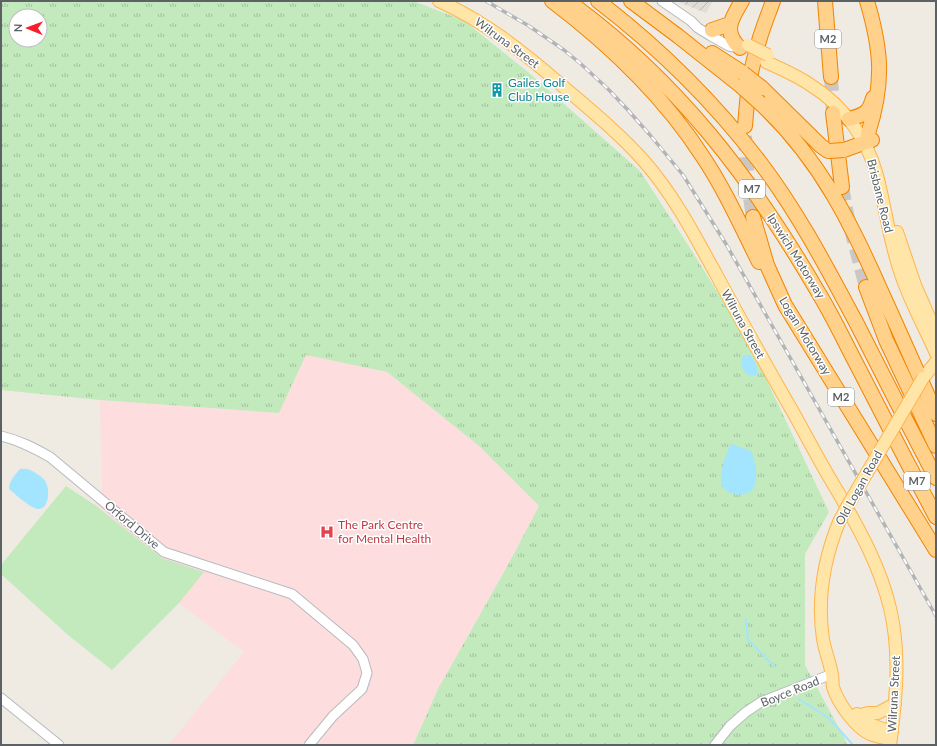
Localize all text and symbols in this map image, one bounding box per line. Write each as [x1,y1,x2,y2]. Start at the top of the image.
north arrow [8,8,48,48]
street label: Wilruna Street [472,14,543,72]
text: N [11,23,24,32]
road number: M2 [815,30,841,48]
place label: Gailes Golf Club House [508,75,569,104]
building icon: Gailes Golf Club House [489,82,505,98]
street label: Brisbane Road [864,157,897,234]
road number: M7 [739,180,765,198]
street label: Ipswich Motorway [764,210,829,302]
street label: Wilruna Street [718,287,769,361]
street label: Logan Motorway [776,294,835,378]
road number: M2 [828,388,854,406]
street label: Old Logan Road [832,448,885,528]
road number: M7 [904,472,930,490]
street label: Orford Drive [102,497,163,552]
place label: The Park Centre for Mental Health [338,517,431,546]
hospital icon: The Park Centre for Mental Health [319,524,335,540]
street label: Wilruna Street [884,655,903,733]
street label: Boyce Road [758,673,821,710]

